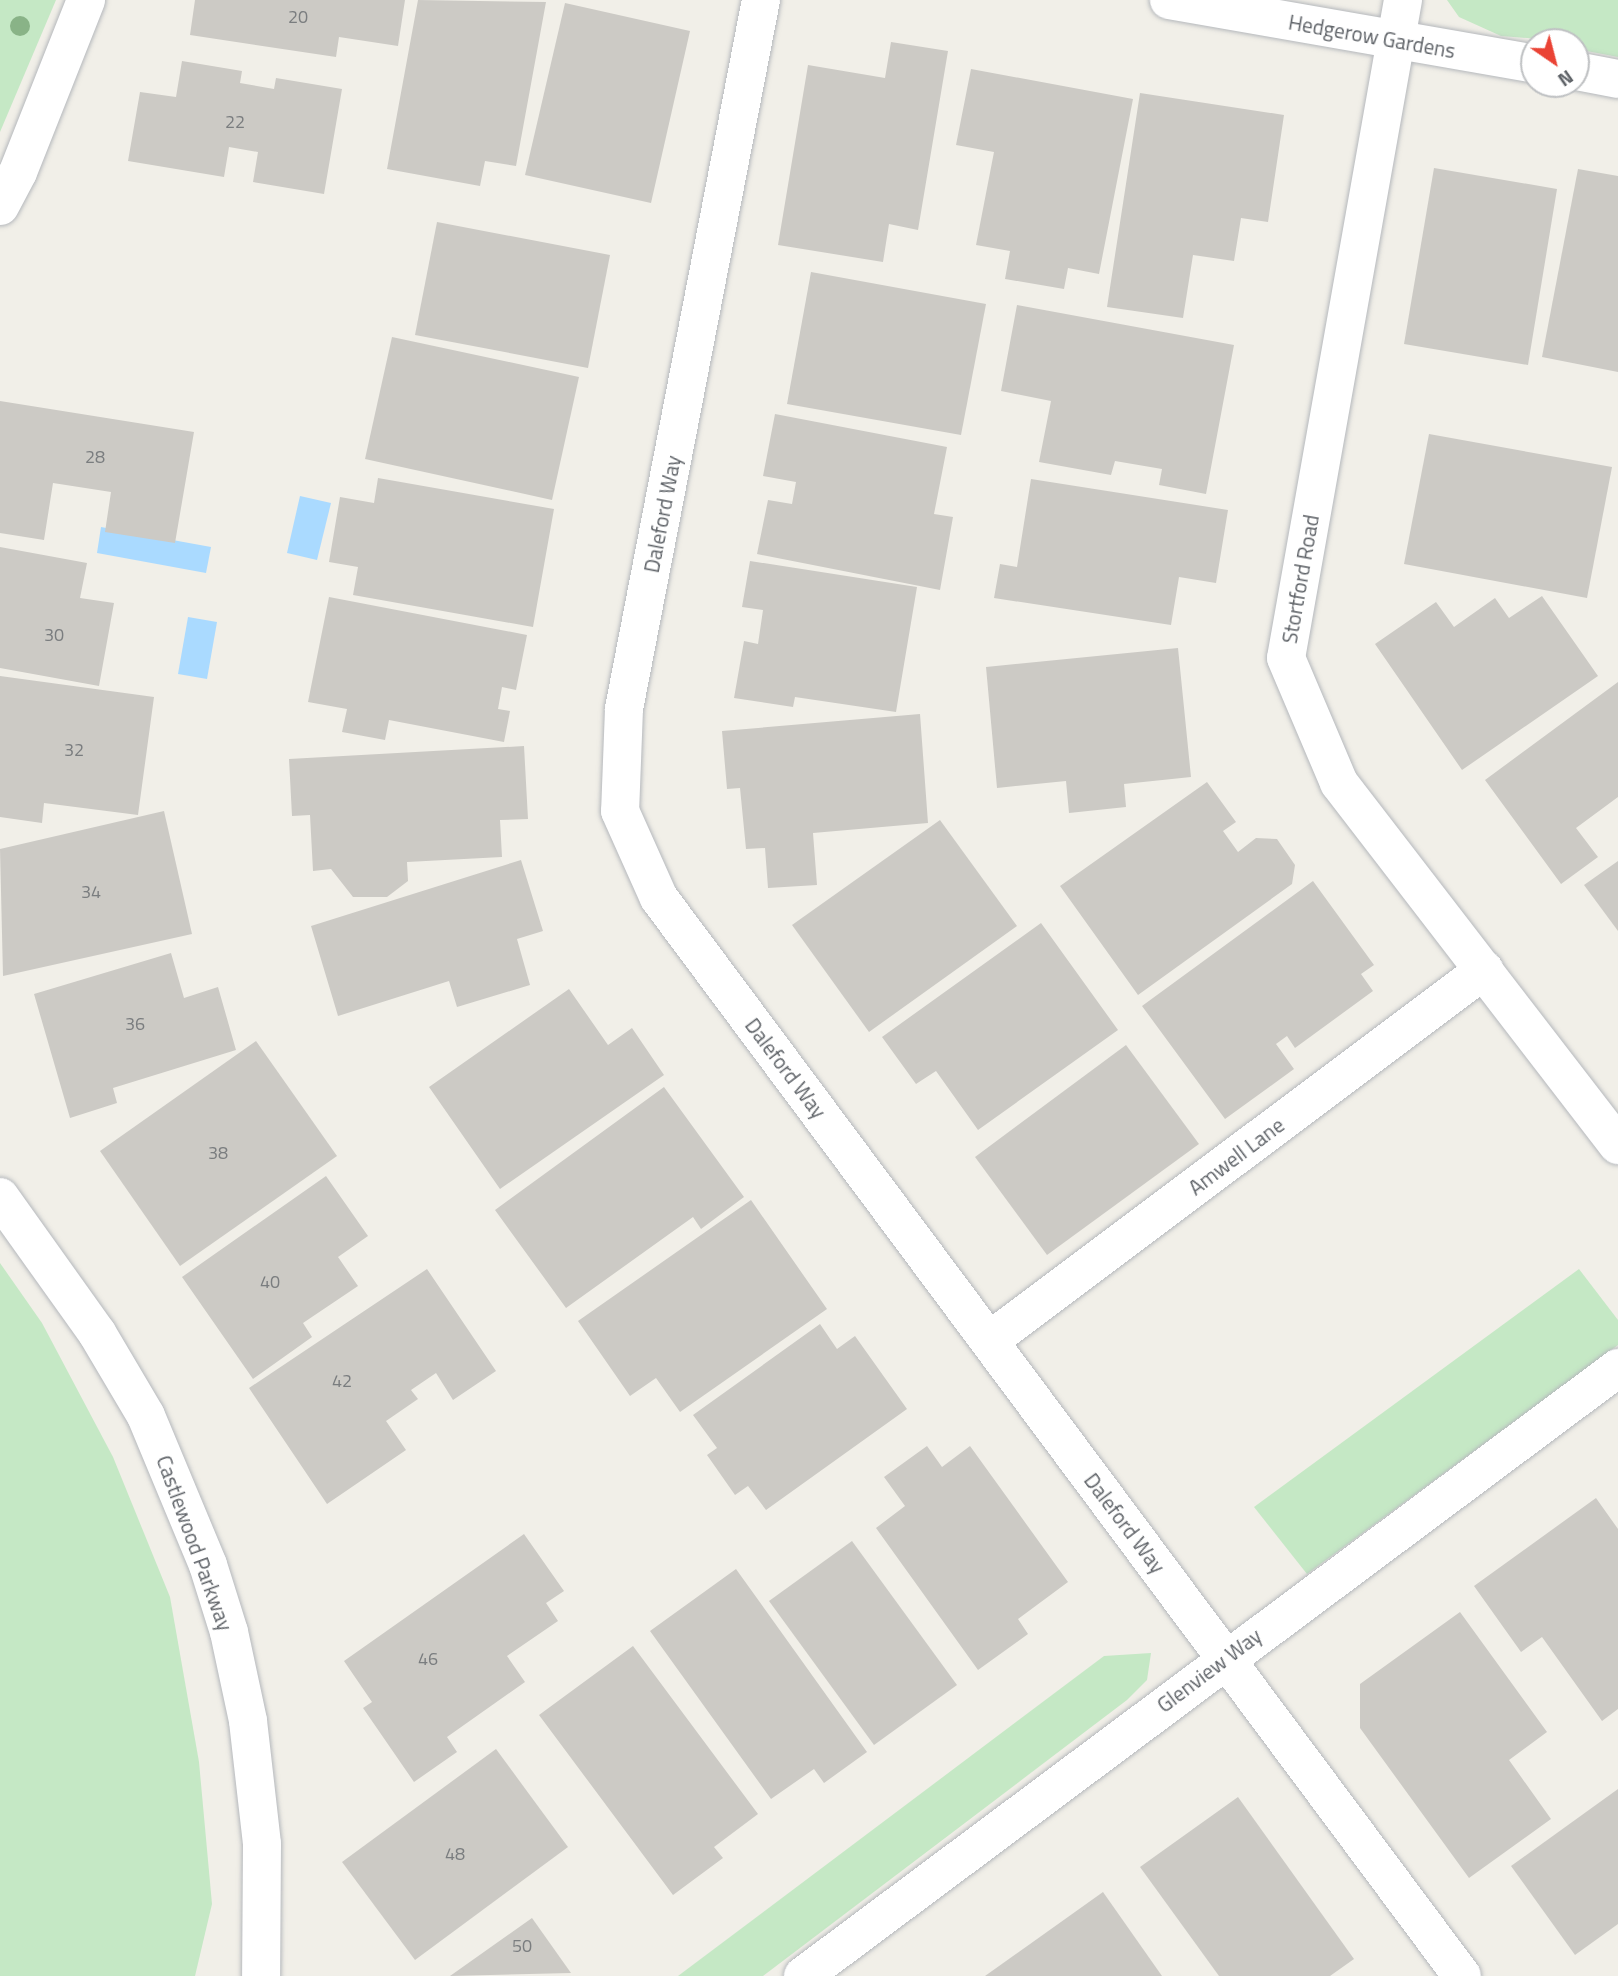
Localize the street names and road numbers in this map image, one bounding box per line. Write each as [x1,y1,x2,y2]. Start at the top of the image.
street label: Hedgerow Gardens [1287,9,1457,63]
street label: Daleford Way [638,453,686,575]
street label: Stortford Road [1276,513,1324,645]
street label: Daleford Way [740,1013,832,1123]
street label: Amwell Lane [1183,1112,1289,1200]
street label: Castlewood Parkway [152,1452,238,1634]
street label: Daleford Way [1079,1468,1171,1578]
street label: Glenview Way [1152,1623,1266,1717]

